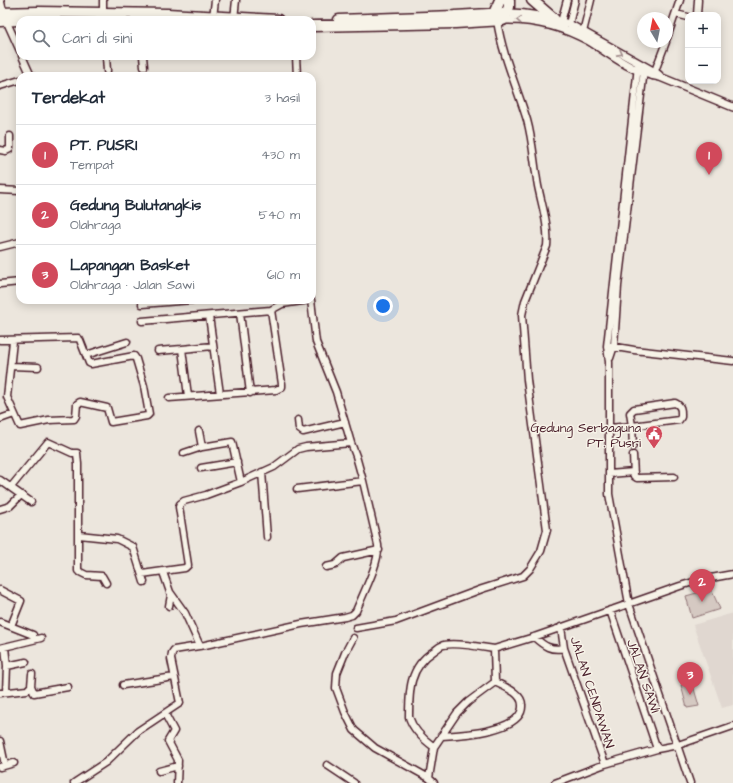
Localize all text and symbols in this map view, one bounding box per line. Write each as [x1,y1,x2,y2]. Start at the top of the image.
north arrow [637,12,673,48]
map controls [685,12,721,84]
button: + [685,12,721,48]
search box [16,16,316,60]
one-way arrow [516,16,522,25]
icon: search [30,27,52,49]
text: Cari di sini [62,28,132,49]
one-way arrow [616,48,623,56]
button: − [685,48,721,84]
text: Terdekat [32,86,105,110]
text: 3 hasil [265,89,300,107]
text: PT. PUSRI [70,135,138,156]
pin: 1 [696,142,722,175]
text: 1 [44,146,46,164]
text: 430 m [261,146,300,164]
text: Tempat [70,156,114,174]
text: Gedung Bulutangkis [70,195,201,216]
text: 2 [41,206,49,224]
text: 540 m [258,206,300,224]
text: Olahraga [70,216,121,234]
text: Lapangan Basket [70,255,190,276]
text: 3 [42,266,48,284]
text: 610 m [267,266,300,284]
text: Olahraga · Jalan Sawi [70,276,194,294]
your location [373,296,393,316]
place label: Gedung Serbaguna PT. Pusri [530,419,641,452]
public building icon: Gedung Serbaguna PT. Pusri [644,424,664,449]
pin: 2 [689,569,715,602]
street label: JALAN CENDAWAN [566,634,619,750]
street label: JALAN SAWI [622,637,664,716]
pin: 3 [677,662,703,695]

